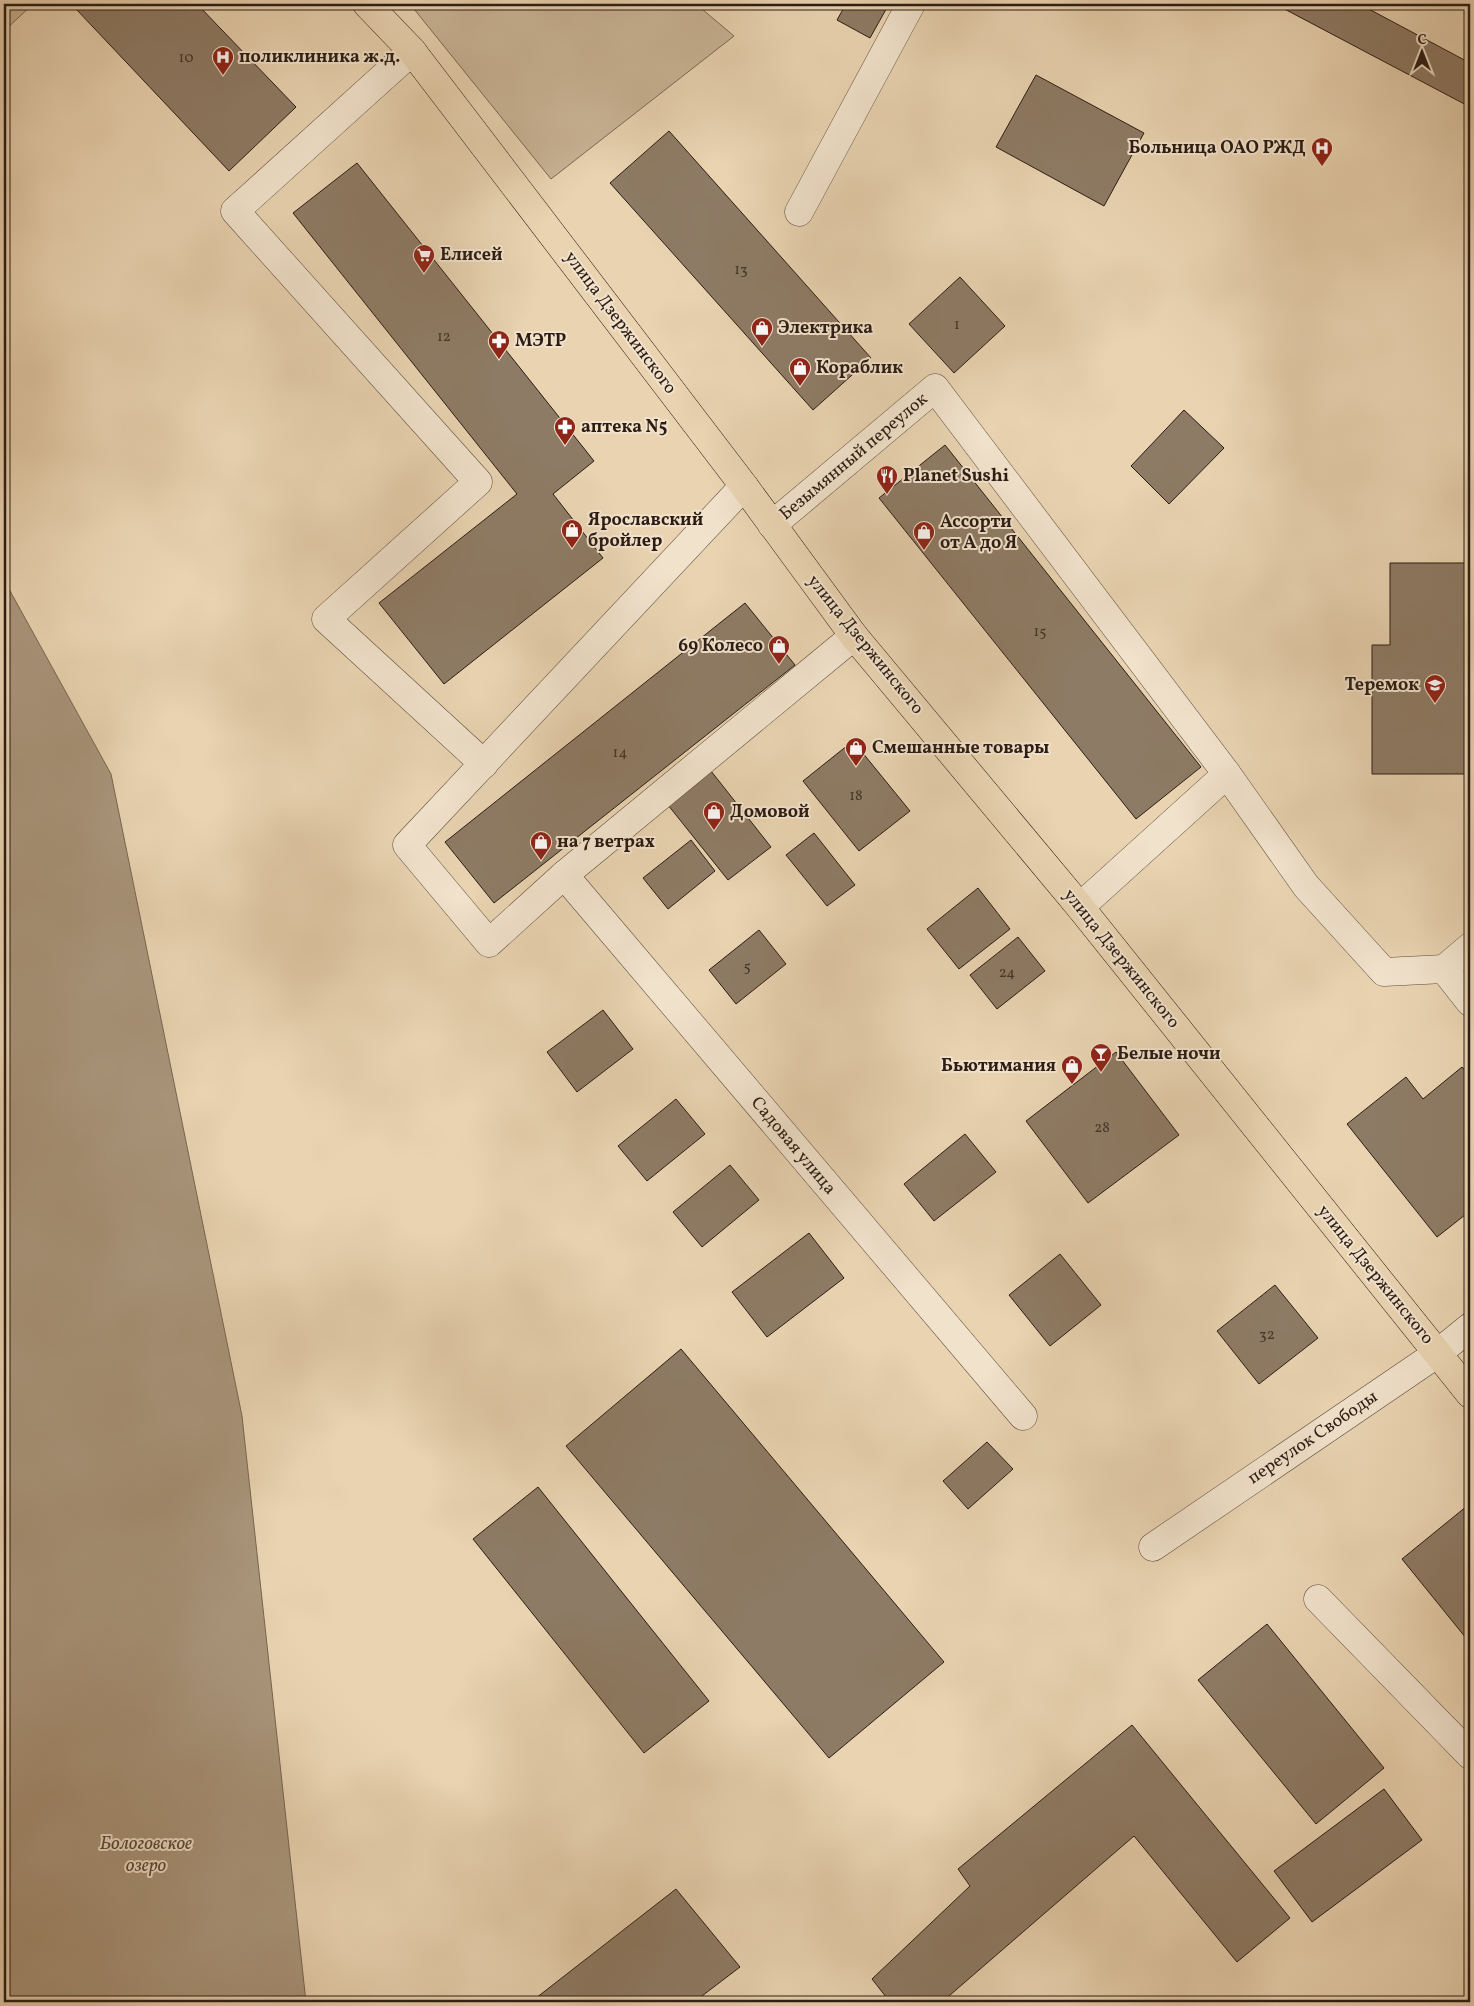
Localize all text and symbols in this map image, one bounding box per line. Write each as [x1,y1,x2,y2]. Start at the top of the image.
north arrow [1396,28,1446,78]
text: С [1417,31,1427,50]
hospital icon: поликлиника ж.д. [211,45,235,76]
place label: поликлиника ж.д. [239,45,400,70]
house number: 10 [179,48,193,69]
place label: Больница ОАО РЖД [1128,136,1306,161]
hospital icon: Больница ОАО РЖД [1310,136,1334,167]
supermarket icon: Елисей [412,243,436,274]
place label: Елисей [440,243,503,268]
street label: улица Дзержинского [558,246,682,400]
house number: 13 [734,260,748,281]
house number: 1 [954,315,960,336]
shop icon: Электрика [750,316,774,347]
place label: Электрика [778,316,873,341]
house number: 12 [437,327,451,348]
pharmacy icon: МЭТР [487,329,511,360]
place label: МЭТР [515,329,566,354]
shop icon: Кораблик [788,356,812,387]
place label: Кораблик [816,356,903,381]
street label: Безымянный переулок [774,387,934,527]
pharmacy icon: аптека N5 [553,415,577,446]
place label: аптека N5 [581,415,667,440]
restaurant icon: Planet Sushi [875,464,899,495]
place label: Planet Sushi [903,464,1009,489]
place label: Ярославский бройлер [588,508,703,554]
place label: Ассорти от А до Я [940,510,1017,556]
shop icon: Ярославский бройлер [560,518,584,549]
shop icon: Ассорти от А до Я [912,520,936,551]
street label: улица Дзержинского [801,570,929,720]
house number: 15 [1033,622,1047,643]
place label: 69 Колесо [678,634,763,659]
shop icon: 69 Колесо [767,634,791,665]
place label: Теремок [1345,673,1419,698]
school or university icon: Теремок [1423,673,1447,704]
shop icon: Смешанные товары [844,736,868,767]
place label: Смешанные товары [872,736,1049,761]
house number: 14 [613,743,627,764]
house number: 18 [849,786,863,807]
shop icon: Домовой [702,800,726,831]
place label: Домовой [730,800,810,825]
shop icon: на 7 ветрах [529,830,553,861]
place label: на 7 ветрах [557,830,655,855]
street label: улица Дзержинского [1057,884,1185,1034]
house number: 5 [743,957,751,978]
house number: 24 [999,963,1015,984]
bar icon: Белые ночи [1089,1042,1113,1073]
place label: Белые ночи [1117,1042,1221,1067]
place label: Бьютимания [941,1054,1056,1079]
shop icon: Бьютимания [1060,1054,1084,1085]
street label: Садовая улица [744,1092,842,1200]
house number: 28 [1094,1118,1110,1139]
street label: улица Дзержинского [1311,1200,1439,1350]
house number: 32 [1259,1325,1275,1346]
street label: переулок Свободы [1243,1385,1383,1491]
water label: Бологовское озеро [100,1831,192,1879]

